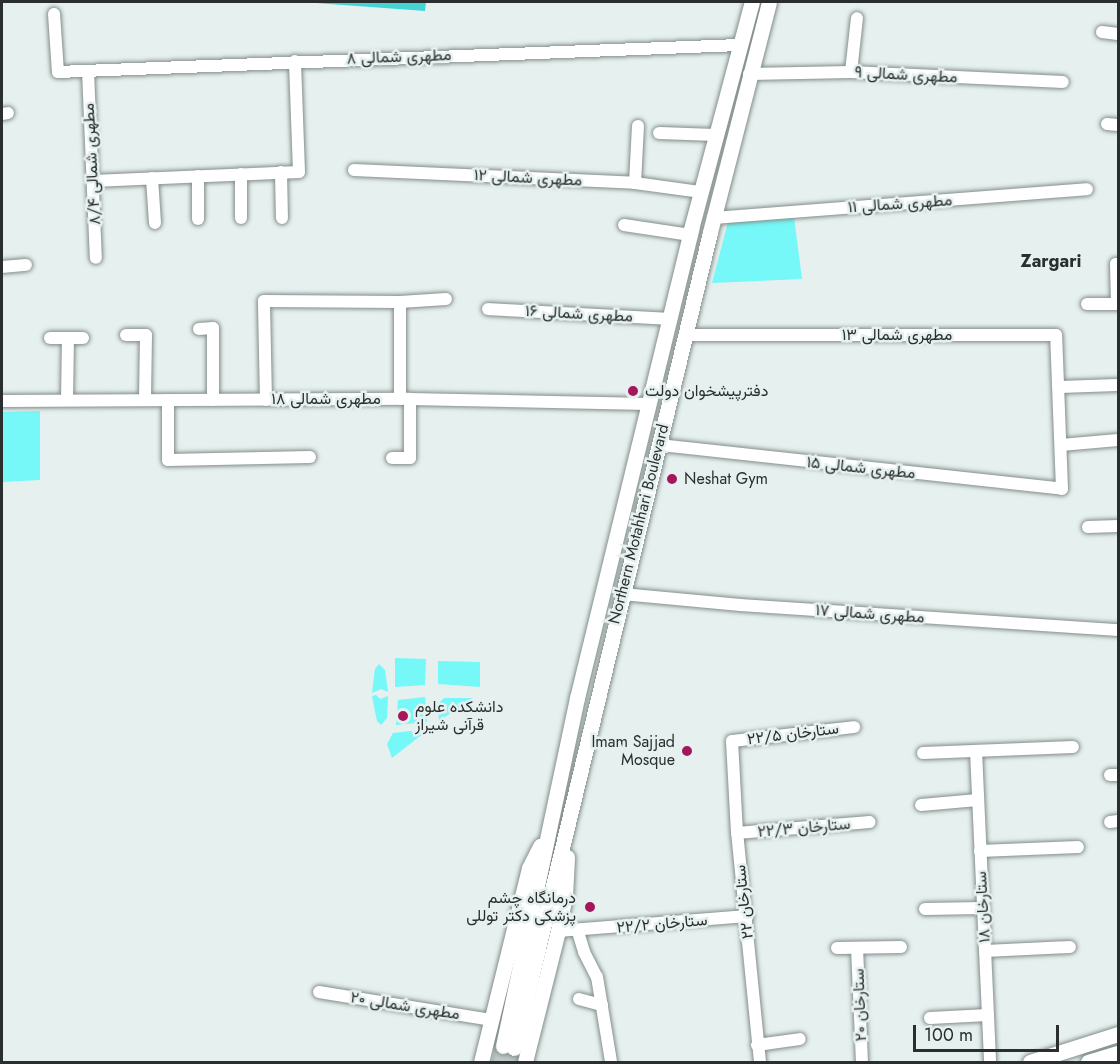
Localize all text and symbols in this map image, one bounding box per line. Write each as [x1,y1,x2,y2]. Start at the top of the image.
street label: ۸ مطهری شمالی [346,46,452,68]
street label: ۹ مطهری شمالی [854,63,958,87]
street label: ۸/۴ مطهری شمالی [79,103,105,225]
street label: ۱۲ مطهری شمالی [473,166,583,190]
street label: ۱۱ مطهری شمالی [847,191,953,217]
district label: Zargari [1020,250,1082,272]
street label: ۱۶ مطهری شمالی [525,302,633,326]
street label: ۱۳ مطهری شمالی [842,325,952,345]
place label: دفترپیشخوان دولت [645,381,768,401]
marker: دفترپیشخوان دولت [626,384,640,398]
street label: ۱۸ مطهری شمالی [271,389,381,409]
street label: Northern Motahhari Boulevard [605,422,673,626]
street label: ۱۵ مطهری شمالی [806,453,916,483]
place label: Neshat Gym [684,469,768,489]
marker: Neshat Gym [665,472,679,486]
street label: ۱۷ مطهری شمالی [815,601,925,627]
place label: دانشکده علوم قرآنی شیراز [415,697,503,735]
marker: دانشکده علوم قرآنی شیراز [396,709,410,723]
street label: ۲۲/۵ ستارخان [746,719,840,749]
place label: Imam Sajjad Mosque [591,732,675,770]
marker: Imam Sajjad Mosque [680,744,694,758]
street label: ۲۲/۳ ستارخان [757,814,851,842]
street label: ۲۲ ستارخان [731,864,757,940]
street label: ۱۸ ستارخان [972,871,994,943]
place label: درمانگاه چشم پزشكی دكتر توللی [466,888,576,926]
marker: درمانگاه چشم پزشكی دكتر توللی [581,898,599,916]
street label: ۲۲/۲ ستارخان [616,910,708,938]
street label: ۲۰ ستارخان [849,968,871,1042]
street label: ۲۰ مطهری شمالی [349,988,461,1024]
scale bar [916,1013,1062,1051]
text: 100 m [924,1022,973,1048]

